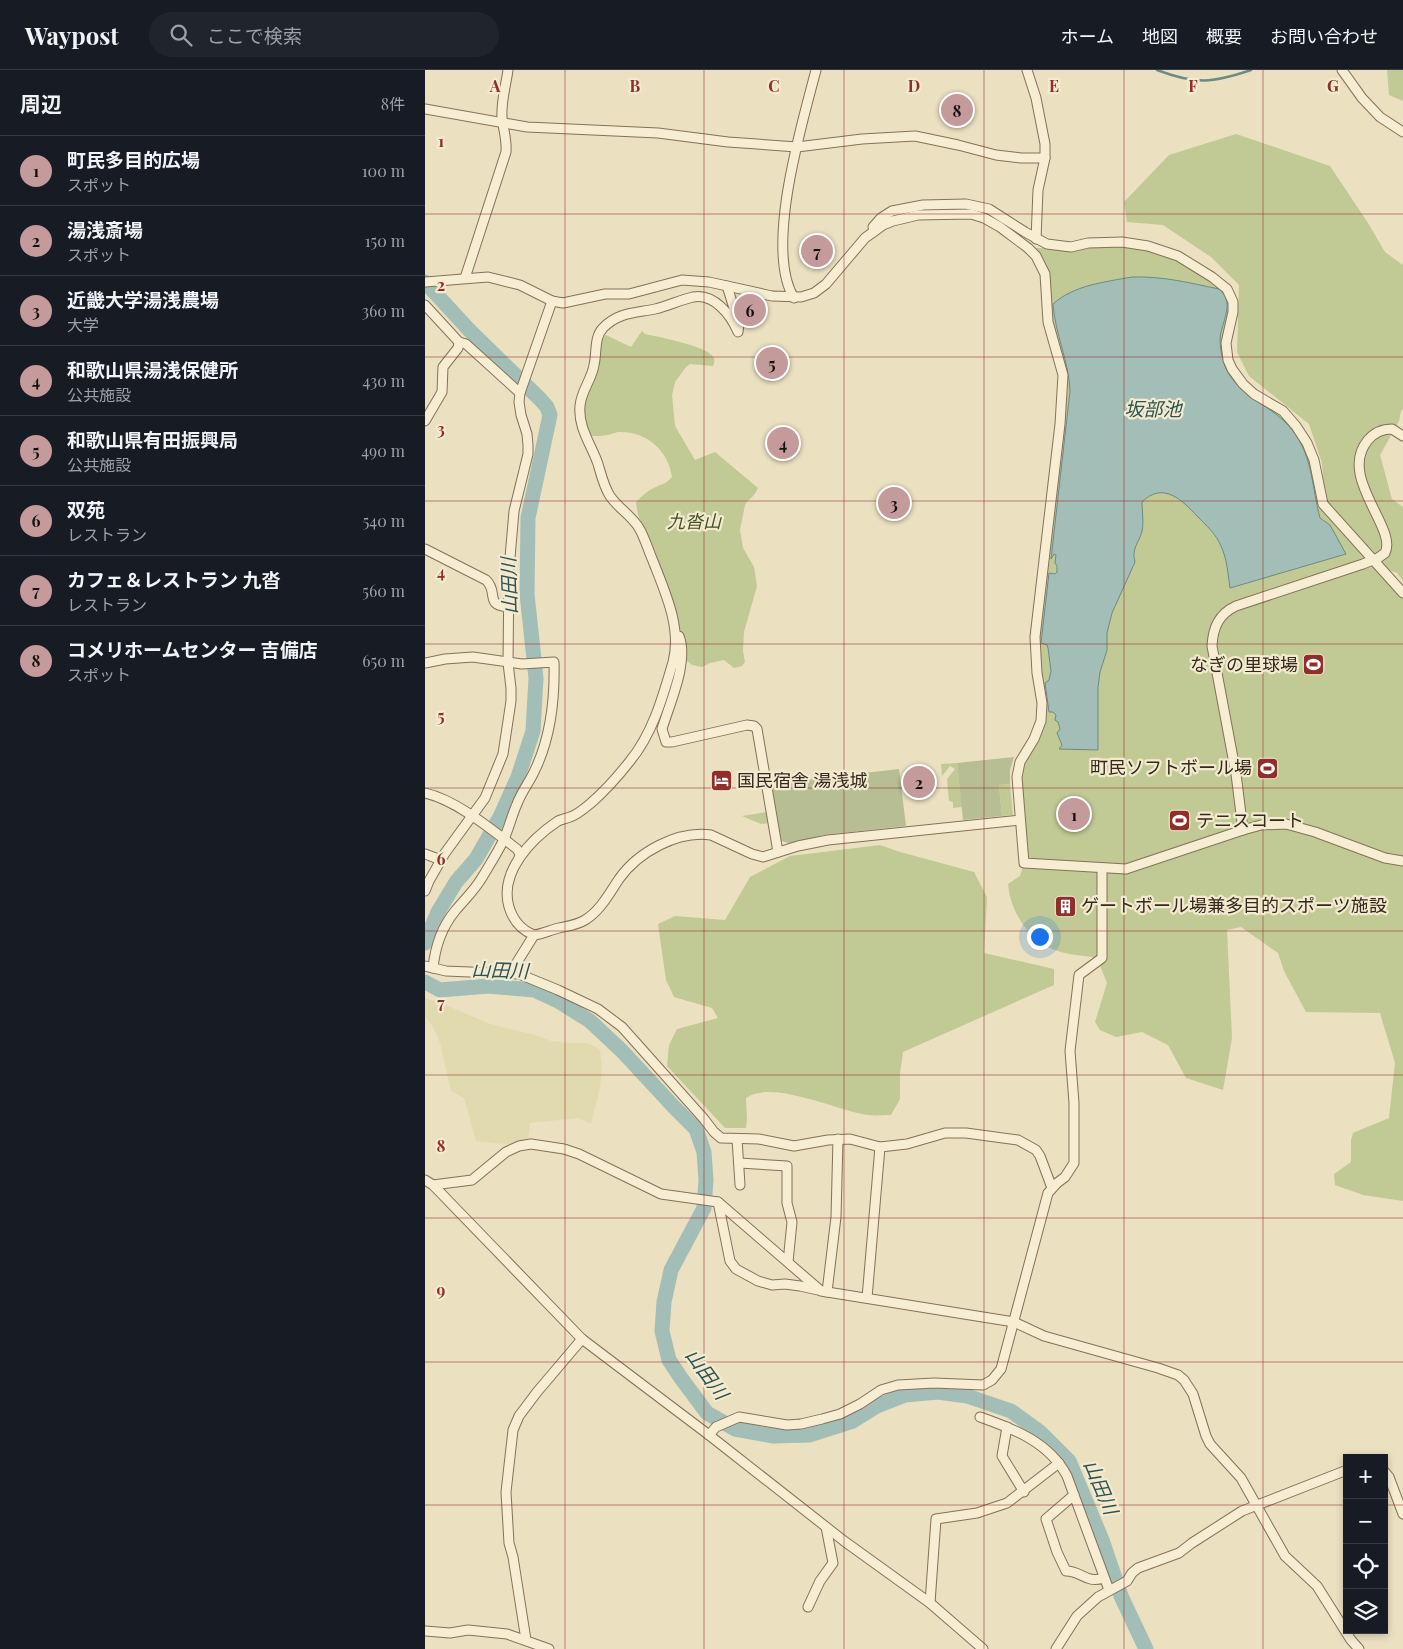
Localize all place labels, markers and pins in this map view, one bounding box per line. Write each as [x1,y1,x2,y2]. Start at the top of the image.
pin: 8 [941,91,973,129]
pin: 7 [801,232,833,270]
pin: 6 [734,291,766,329]
pin: 5 [756,344,788,382]
pin: 4 [767,424,799,462]
pin: 3 [878,484,910,522]
place label: なぎの里球場 [1190,652,1298,676]
sports icon: なぎの里球場 [1302,653,1326,677]
place label: 町民ソフトボール場 [1090,755,1252,779]
sports icon: 町民ソフトボール場 [1256,756,1280,780]
pin: 2 [903,763,935,801]
place label: 国民宿舎 湯浅城 [737,768,867,792]
hotel icon: 国民宿舎 湯浅城 [709,769,733,793]
pin: 1 [1058,795,1090,833]
place label: テニスコート [1196,808,1304,832]
sports icon: テニスコート [1168,809,1192,833]
place label: ゲートボール場兼多目的スポーツ施設 [1081,893,1387,917]
building icon: ゲートボール場兼多目的スポーツ施設 [1053,894,1077,918]

